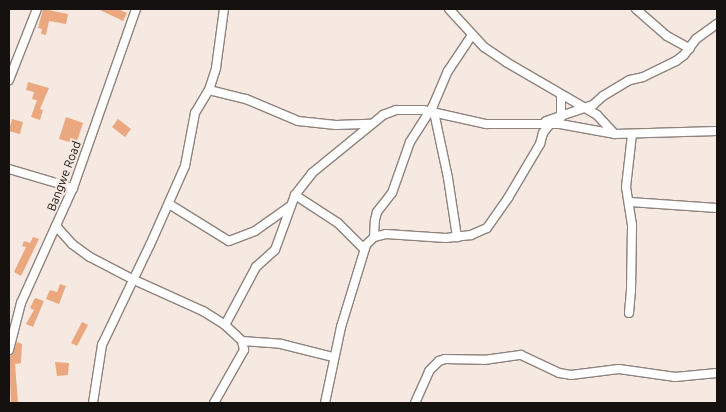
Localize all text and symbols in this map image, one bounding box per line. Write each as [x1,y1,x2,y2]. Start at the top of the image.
street label: Bangwe Road [44,139,84,213]

